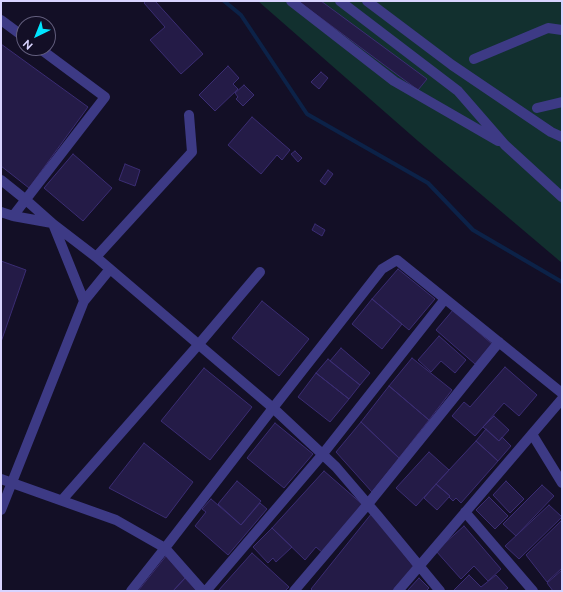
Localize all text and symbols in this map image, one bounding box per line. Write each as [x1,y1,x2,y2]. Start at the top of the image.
north arrow [16,16,56,56]
text: N [21,37,36,52]

